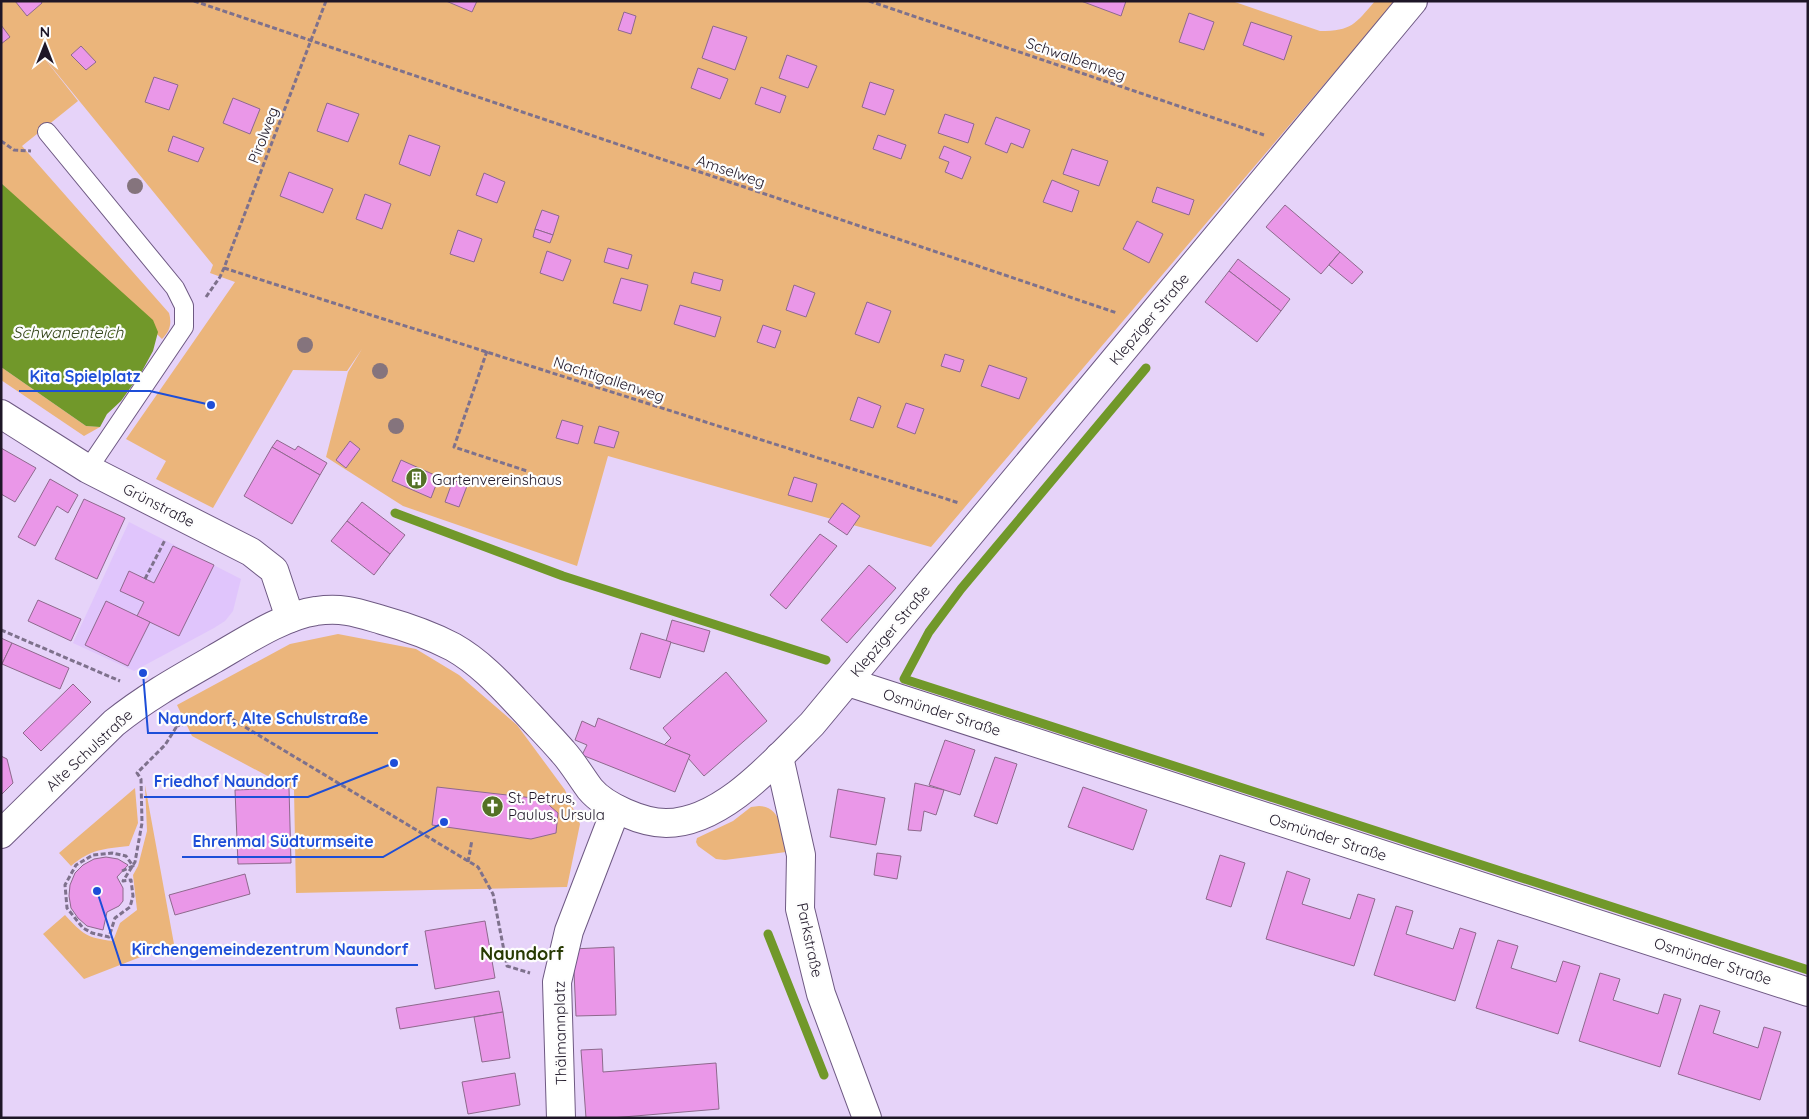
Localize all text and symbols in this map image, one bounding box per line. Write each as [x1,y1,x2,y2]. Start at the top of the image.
north arrow [20,20,70,70]
text: N [40,23,50,41]
street label: Schwalbenweg [1024,33,1128,85]
street label: Pirolweg [244,104,282,166]
street label: Amselweg [694,150,768,192]
street label: Klepziger Straße [1105,269,1193,369]
water label: Schwanenteich [13,322,124,342]
street label: Nachtigallenweg [551,352,667,406]
callout: Kita Spielplatz [19,360,150,391]
text: Kita Spielplatz [29,366,141,386]
building icon: Gartenvereinshaus [404,467,428,491]
place label: Gartenvereinshaus [432,470,562,489]
street label: Grünstraße [120,479,198,531]
street label: Klepziger Straße [846,581,934,681]
street label: Osmünder Straße [881,684,1003,740]
callout: Naundorf, Alte Schulstraße [148,702,378,733]
street label: Alte Schulstraße [42,705,136,795]
text: Naundorf, Alte Schulstraße [158,708,368,728]
callout: Friedhof Naundorf [144,766,308,797]
text: Friedhof Naundorf [154,771,298,791]
place label: St. Petrus, Paulus, Ursula [508,788,605,824]
church icon: St. Petrus, Paulus, Ursula [480,794,504,818]
street label: Osmünder Straße [1267,809,1389,865]
callout: Ehrenmal Südturmseite [182,826,383,857]
text: Ehrenmal Südturmseite [192,831,374,851]
street label: Parkstraße [793,901,827,979]
street label: Osmünder Straße [1652,933,1774,989]
callout: Kirchengemeindezentrum Naundorf [121,934,418,965]
text: Kirchengemeindezentrum Naundorf [131,939,409,959]
district label: Naundorf [480,942,564,965]
street label: Thälmannplatz [550,981,570,1085]

